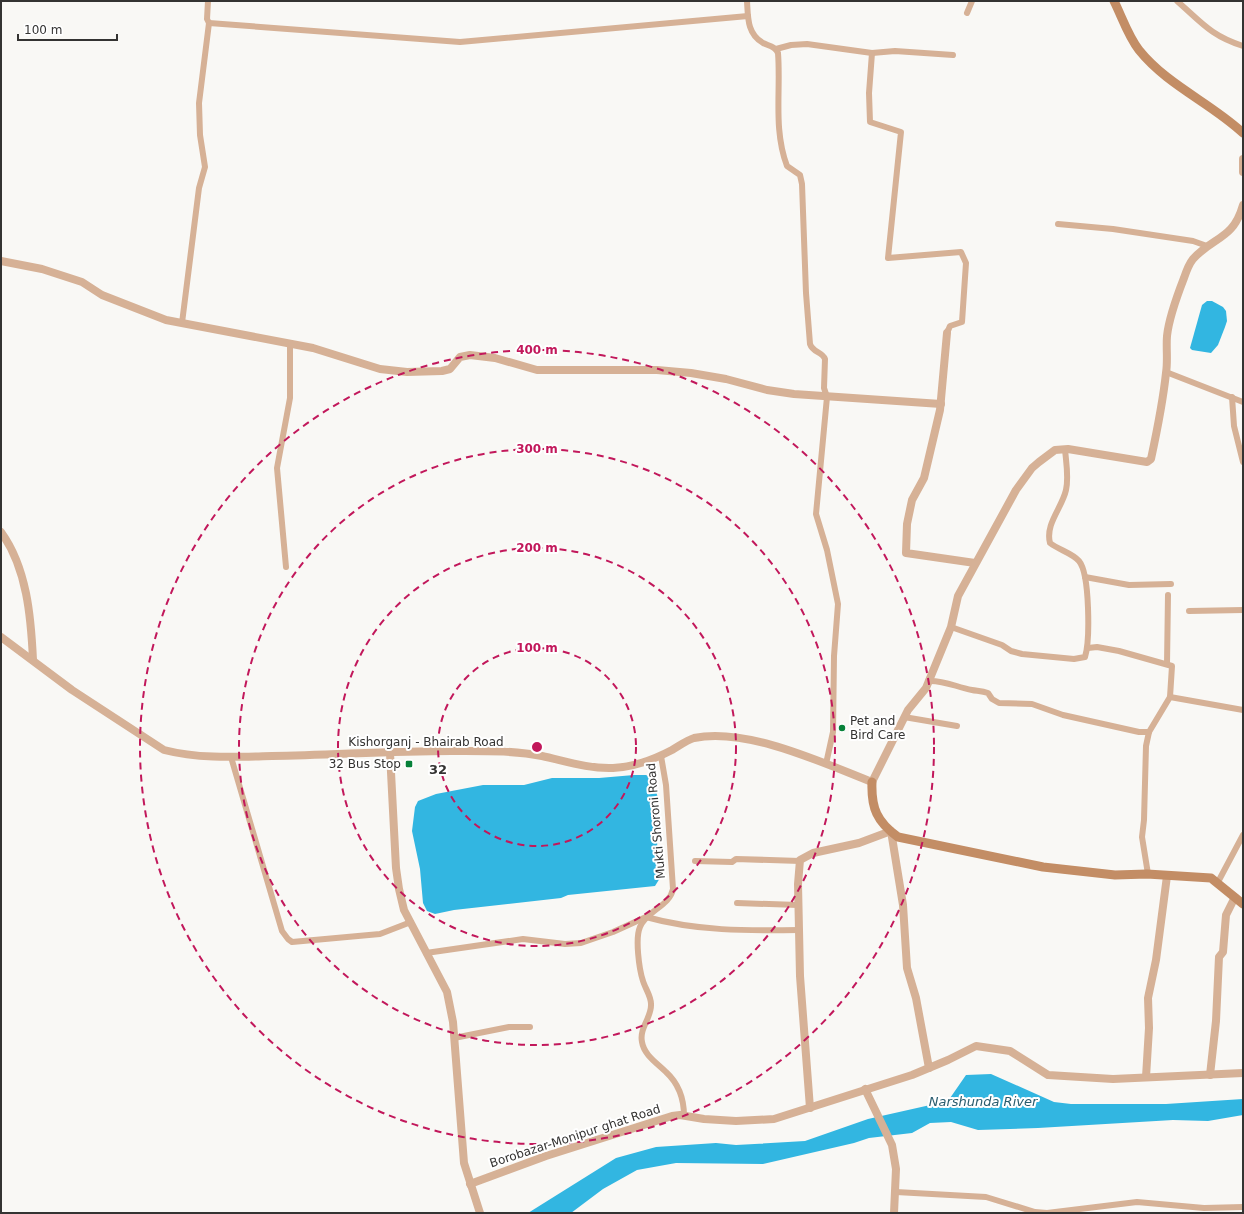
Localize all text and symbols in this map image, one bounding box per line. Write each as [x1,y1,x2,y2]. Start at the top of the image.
scale bar [18,16,117,42]
text: 100 m [24,23,62,37]
text: 400 m [516,343,558,357]
text: 300 m [516,442,558,456]
text: 200 m [516,541,558,555]
text: 100 m [516,641,558,655]
place label: Pet and Bird Care [850,714,906,742]
marker: Pet and Bird Care [837,723,847,733]
street label: Kishorganj - Bhairab Road [348,735,504,749]
centre of rings [530,740,544,754]
place label: 32 Bus Stop [329,757,401,771]
marker: 32 Bus Stop [404,759,414,769]
district label: 32 [429,762,447,777]
street label: Mukti Shoroni Road [644,763,668,879]
water label: Narshunda River [929,1094,1039,1109]
street label: Borobazar-Monipur ghat Road [488,1102,662,1170]

